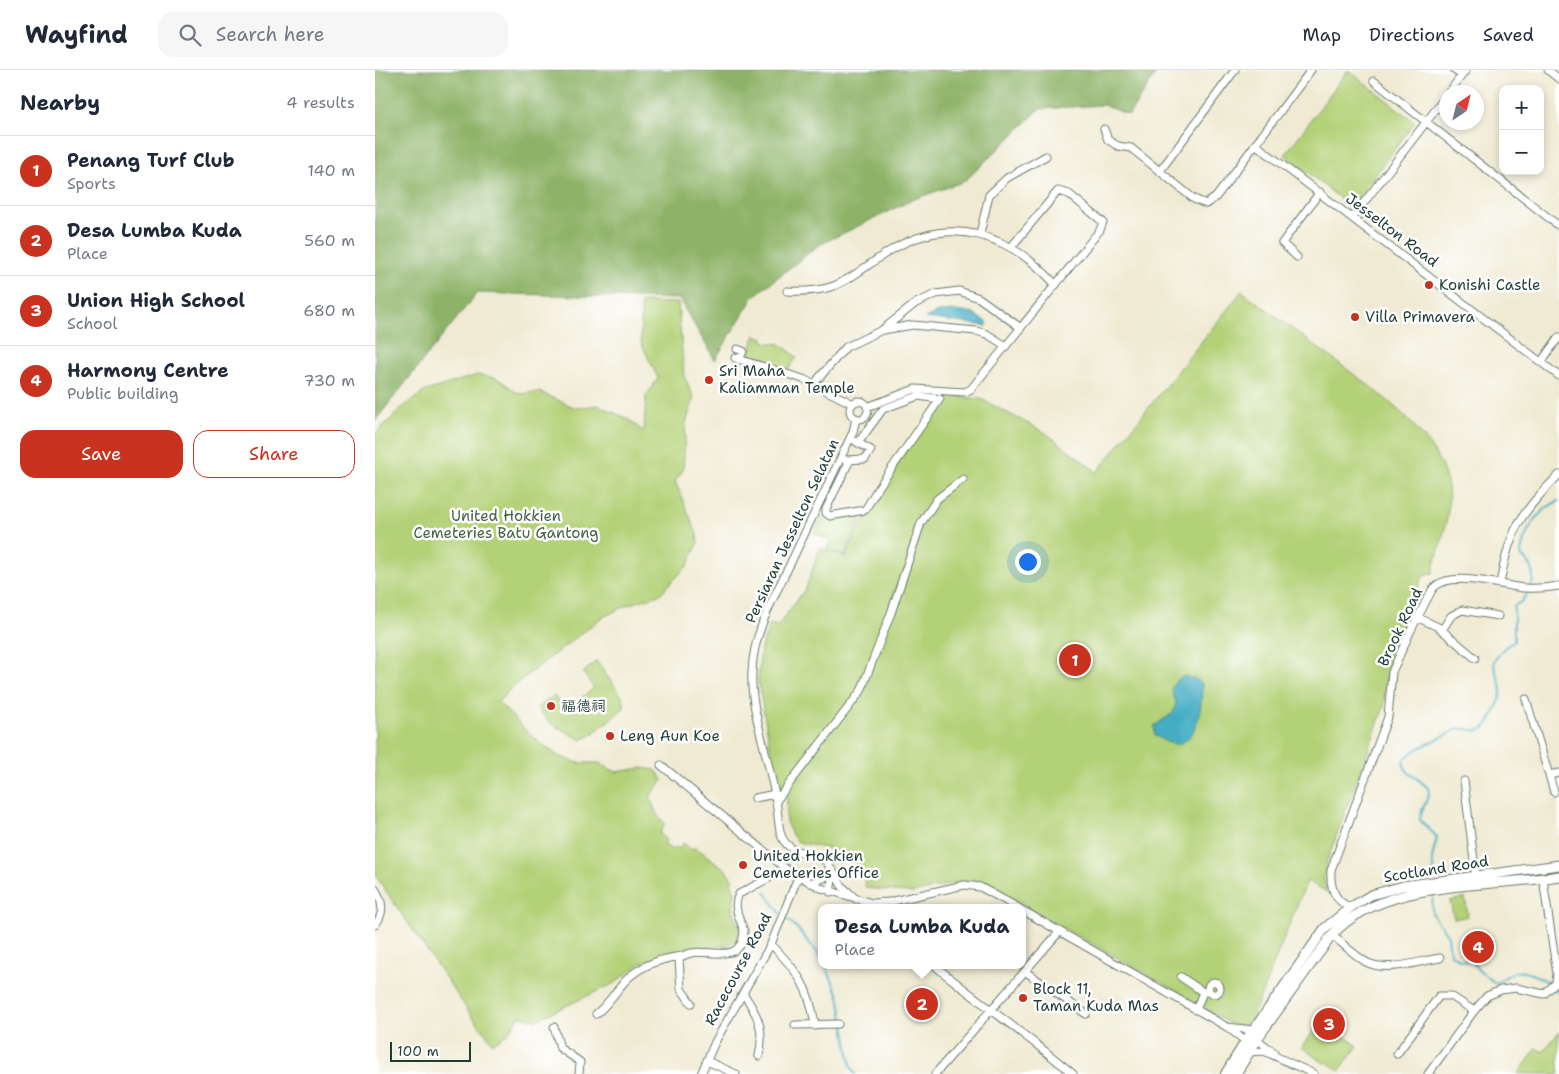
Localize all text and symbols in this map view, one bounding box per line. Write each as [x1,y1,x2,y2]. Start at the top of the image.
search box [158,12,508,57]
text: Wayfind [25,19,128,51]
icon: search [176,21,204,49]
text: Search here [216,22,324,47]
text: Map [1303,23,1341,47]
text: Directions [1369,23,1455,47]
text: Saved [1483,23,1534,47]
north arrow [1439,85,1484,130]
map controls [1499,85,1544,175]
button: + [1499,85,1544,130]
text: Nearby [20,89,100,117]
text: 4 results [286,92,355,113]
button: − [1499,130,1544,175]
text: Penang Turf Club [67,148,235,173]
text: 1 [32,160,40,181]
text: 140 m [308,160,355,181]
text: Sports [67,173,116,194]
street label: Jesselton Road [1342,189,1443,272]
text: Desa Lumba Kuda [67,218,242,243]
text: 2 [30,230,42,251]
text: 560 m [304,230,355,251]
text: Place [67,243,108,264]
place label: Konishi Castle [1439,275,1541,295]
marker: Konishi Castle [1423,279,1435,291]
text: Union High School [67,288,245,313]
text: 3 [30,300,42,321]
text: 680 m [303,300,355,321]
place label: Villa Primavera [1365,307,1475,327]
marker: Villa Primavera [1349,311,1361,323]
text: School [67,313,117,334]
text: Harmony Centre [67,358,229,383]
place label: Sri Maha Kaliamman Temple [719,361,855,398]
text: 4 [30,370,42,391]
text: 730 m [304,370,355,391]
marker: Sri Maha Kaliamman Temple [703,374,715,386]
text: Public building [67,383,179,404]
button: Save [20,430,183,478]
button: Share [193,430,355,478]
street label: Persiaran Jesselton Selatan [740,436,844,626]
park label: United Hokkien Cemeteries Batu Gantong [414,506,599,543]
your location [1015,549,1041,575]
street label: Brook Road [1373,584,1427,670]
pin: 1 [1059,641,1091,679]
place label: 福德祠 [561,696,606,716]
marker: 福德祠 [545,700,557,712]
place label: Leng Aun Koe [620,726,720,746]
marker: Leng Aun Koe [604,730,616,742]
place label: United Hokkien Cemeteries Office [753,846,879,883]
street label: Scotland Road [1382,851,1490,887]
marker: United Hokkien Cemeteries Office [737,859,749,871]
popup [818,904,1026,969]
street label: Racecourse Road [700,909,776,1029]
text: Desa Lumba Kuda [835,914,1009,939]
pin: 4 [1462,928,1494,966]
text: Place [835,939,875,960]
place label: Block 11, Taman Kuda Mas [1033,979,1159,1016]
pin: 2 [906,985,938,1023]
marker: Block 11, Taman Kuda Mas [1017,992,1029,1004]
pin: 3 [1313,1005,1345,1043]
scale bar [390,1039,471,1062]
text: 100 m [397,1042,439,1060]

